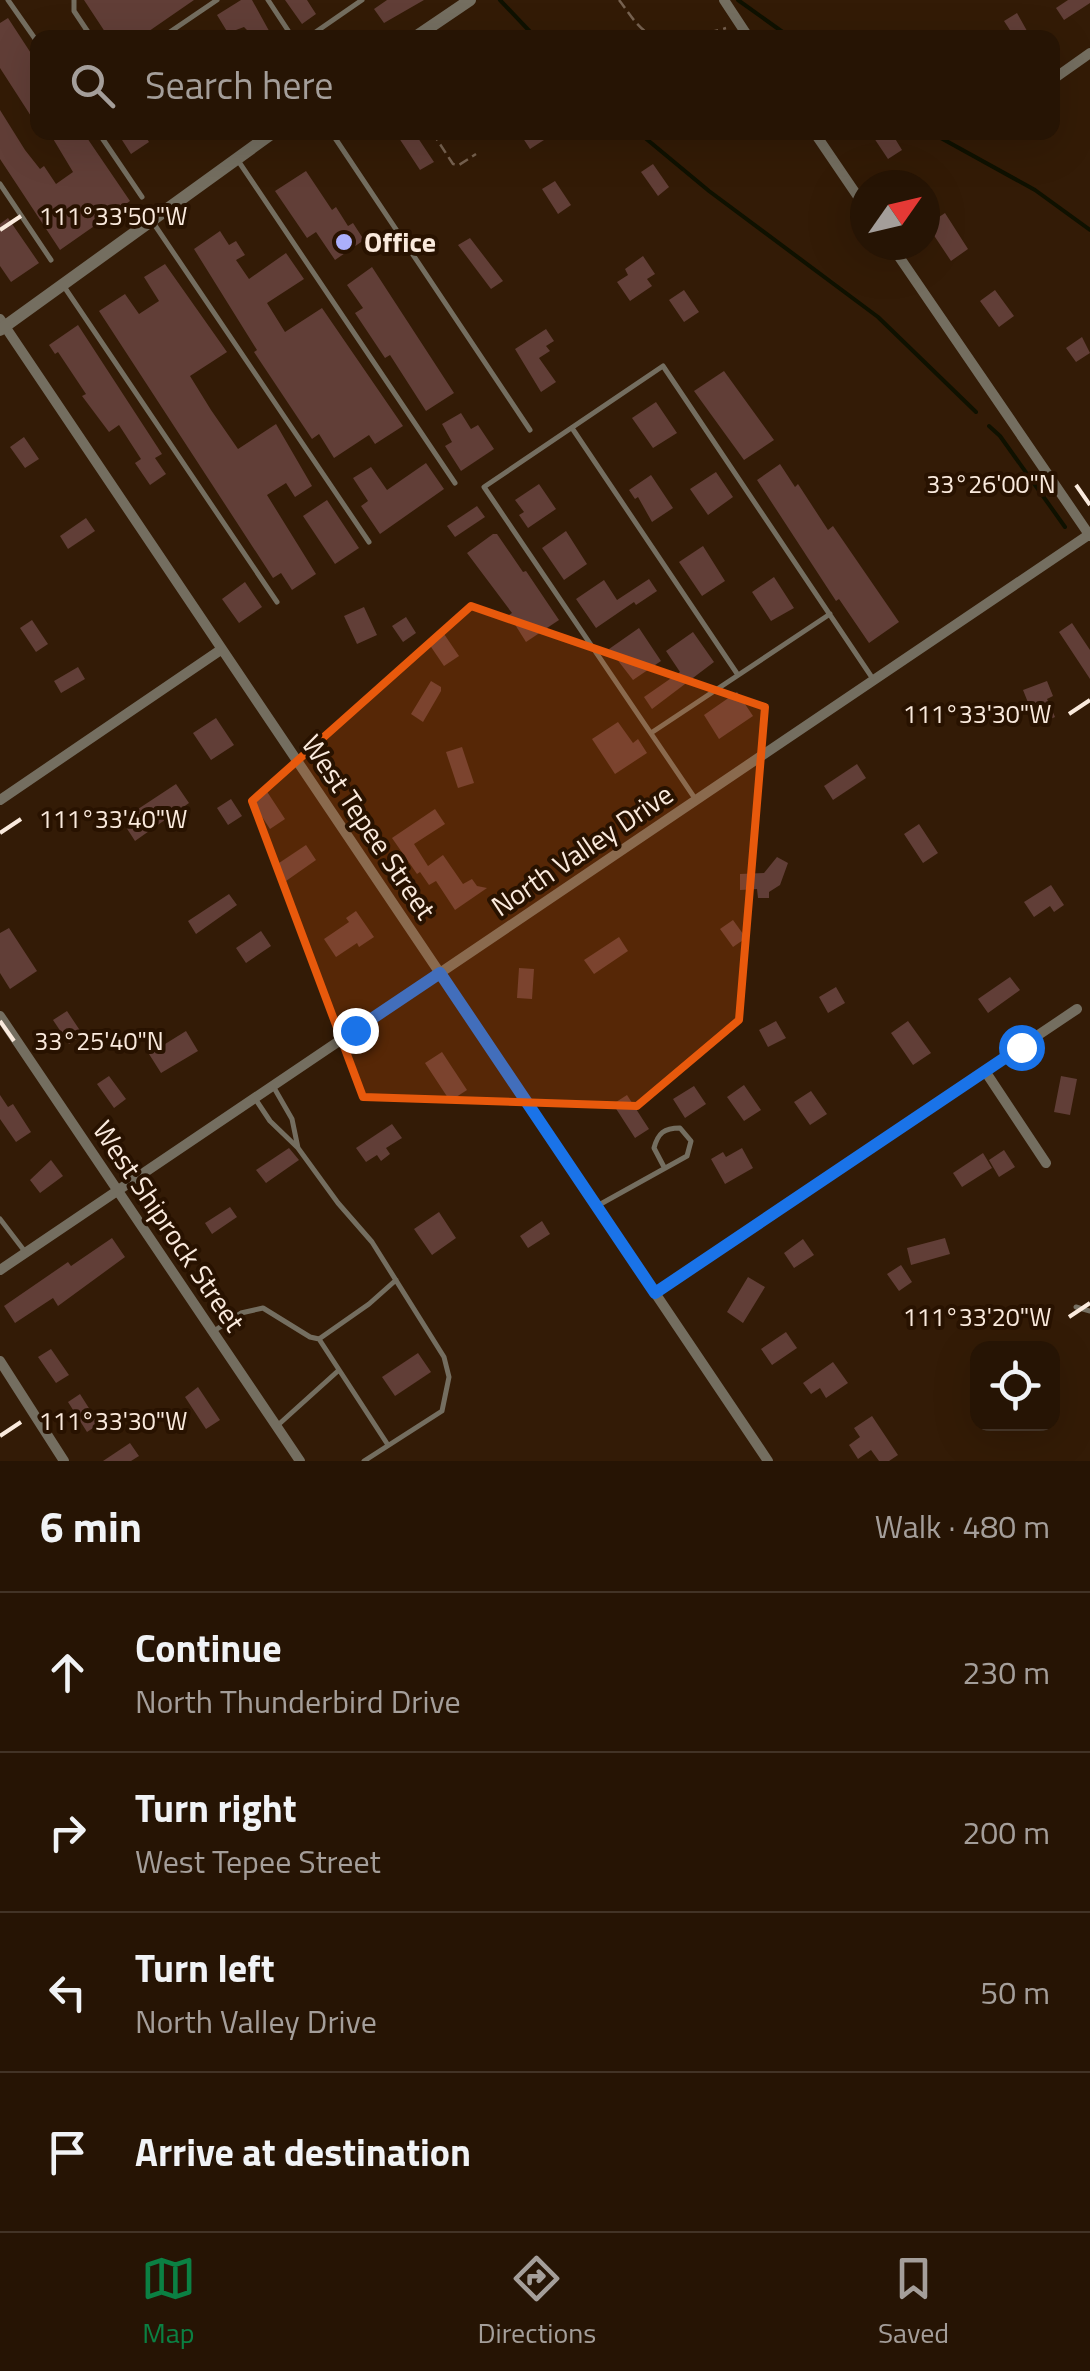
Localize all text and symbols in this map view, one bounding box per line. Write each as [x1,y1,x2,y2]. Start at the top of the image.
search box [30,30,1060,140]
text: Search here [145,56,333,114]
icon: search [65,58,120,113]
north arrow [850,170,940,260]
text: 111°33'50"W [39,197,187,235]
place label: Office [364,220,436,263]
marker: Office [333,231,355,253]
text: 33°26'00"N [926,465,1056,503]
text: 111°33'30"W [903,695,1051,733]
street label: West Tepee Street [291,726,447,928]
street label: North Valley Drive [482,773,681,927]
text: 111°33'40"W [39,800,187,838]
route end [333,1008,379,1054]
text: 33°25'40"N [34,1022,164,1060]
route start [999,1025,1045,1071]
street label: West Shiprock Street [83,1111,256,1340]
text: 111°33'20"W [903,1298,1051,1336]
map controls [970,1341,1060,1431]
button: locate [970,1341,1060,1431]
text: 111°33'30"W [39,1402,187,1440]
text: 6 min [40,1494,142,1558]
text: Walk · 480 m [875,1502,1050,1550]
text: Continue [135,1619,282,1677]
icon: ahead [40,1645,95,1700]
text: 230 m [962,1648,1050,1696]
text: North Thunderbird Drive [135,1677,461,1725]
text: Turn right [135,1779,297,1837]
icon: right [40,1805,95,1860]
text: 200 m [962,1808,1050,1856]
text: West Tepee Street [135,1837,381,1885]
text: Turn left [135,1939,275,1997]
icon: left [40,1965,95,2020]
text: 50 m [980,1968,1050,2016]
text: North Valley Drive [135,1997,377,2045]
text: Arrive at destination [135,2123,471,2181]
icon: arrive [40,2125,95,2180]
tab: Map [141,2251,196,2354]
tab: Directions [478,2251,596,2354]
tab: Saved [878,2251,949,2354]

